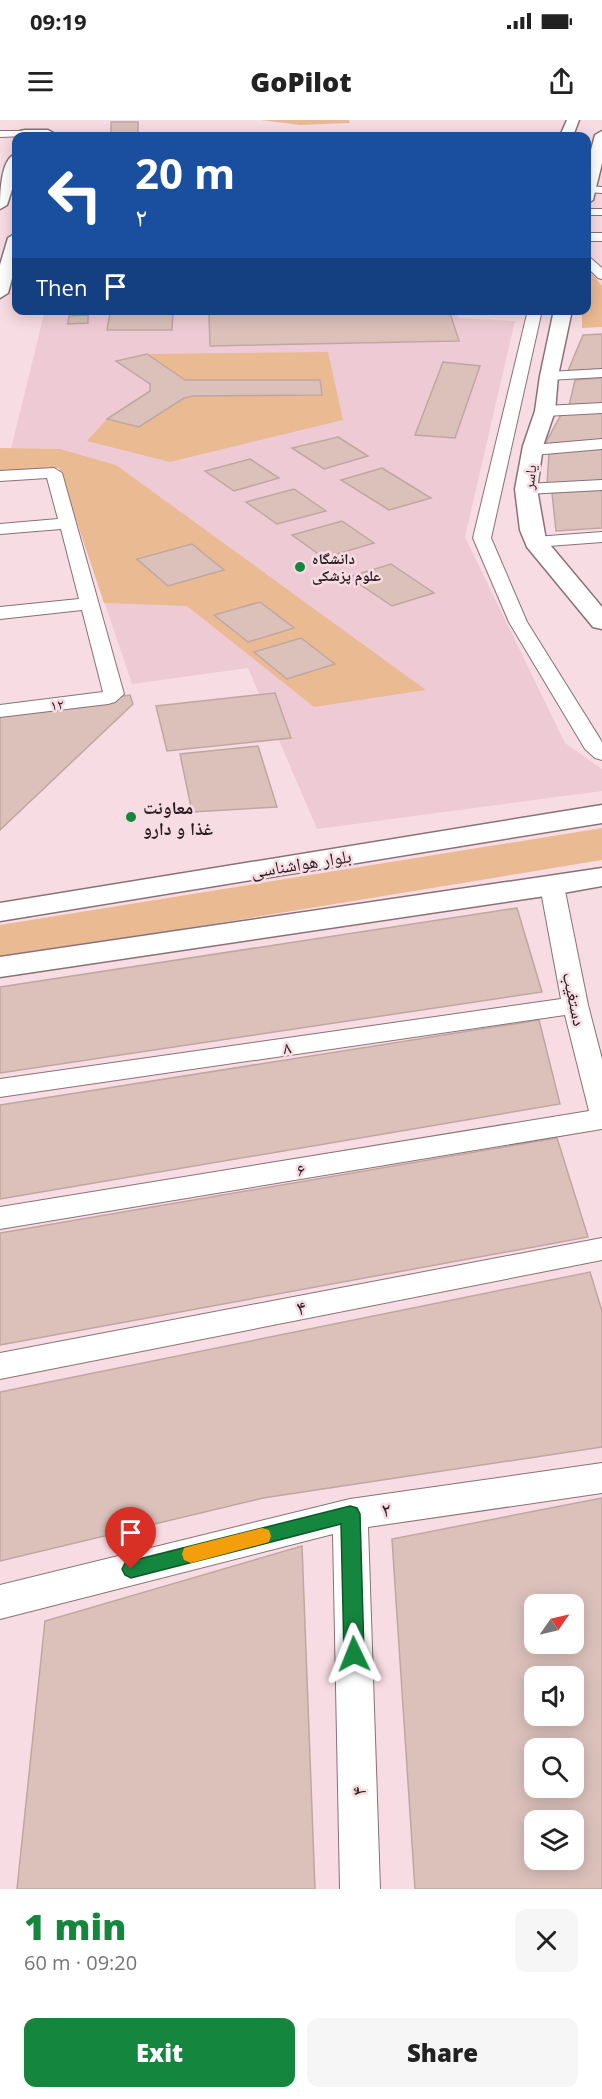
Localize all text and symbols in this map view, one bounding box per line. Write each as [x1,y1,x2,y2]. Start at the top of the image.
text: 09:19 [30,6,87,36]
text: GoPilot [250,63,352,100]
icon: menu [24,65,57,98]
icon: share [545,65,578,98]
text: 20 m [135,144,235,201]
icon: left [36,156,114,234]
text: ۲ [135,198,147,235]
icon: arrive [99,270,132,303]
text: Then [36,272,87,302]
street label: یاسر [517,463,540,492]
place label: دانشگاه علوم پزشکی [312,548,381,586]
marker: دانشگاه علوم پزشکی [293,560,307,574]
street label: ۱۲ [49,693,65,715]
place label: معاونت غذا و دارو [143,795,213,840]
marker: معاونت غذا و دارو [124,810,138,824]
street label: بلوار هواشناسی [249,843,353,883]
street label: دستغیب [558,970,592,1028]
street label: ۸ [281,1035,293,1059]
street label: ۶ [295,1157,307,1181]
street label: ۴ [294,1292,308,1322]
street label: ۲ [379,1494,393,1524]
pin [105,1507,156,1569]
icon: arrive [114,1516,147,1549]
north arrow [524,1594,584,1654]
map controls [524,1594,584,1870]
position arrow [322,1622,386,1686]
button: sound [524,1666,584,1726]
button: search [524,1738,584,1798]
street label: ۴ [344,1786,372,1796]
button: layers [524,1810,584,1870]
text: 1 min [24,1902,126,1951]
button: close [515,1909,578,1972]
text: 60 m · 09:20 [24,1949,137,1976]
button: Exit [24,2018,295,2087]
button: Share [307,2018,578,2087]

